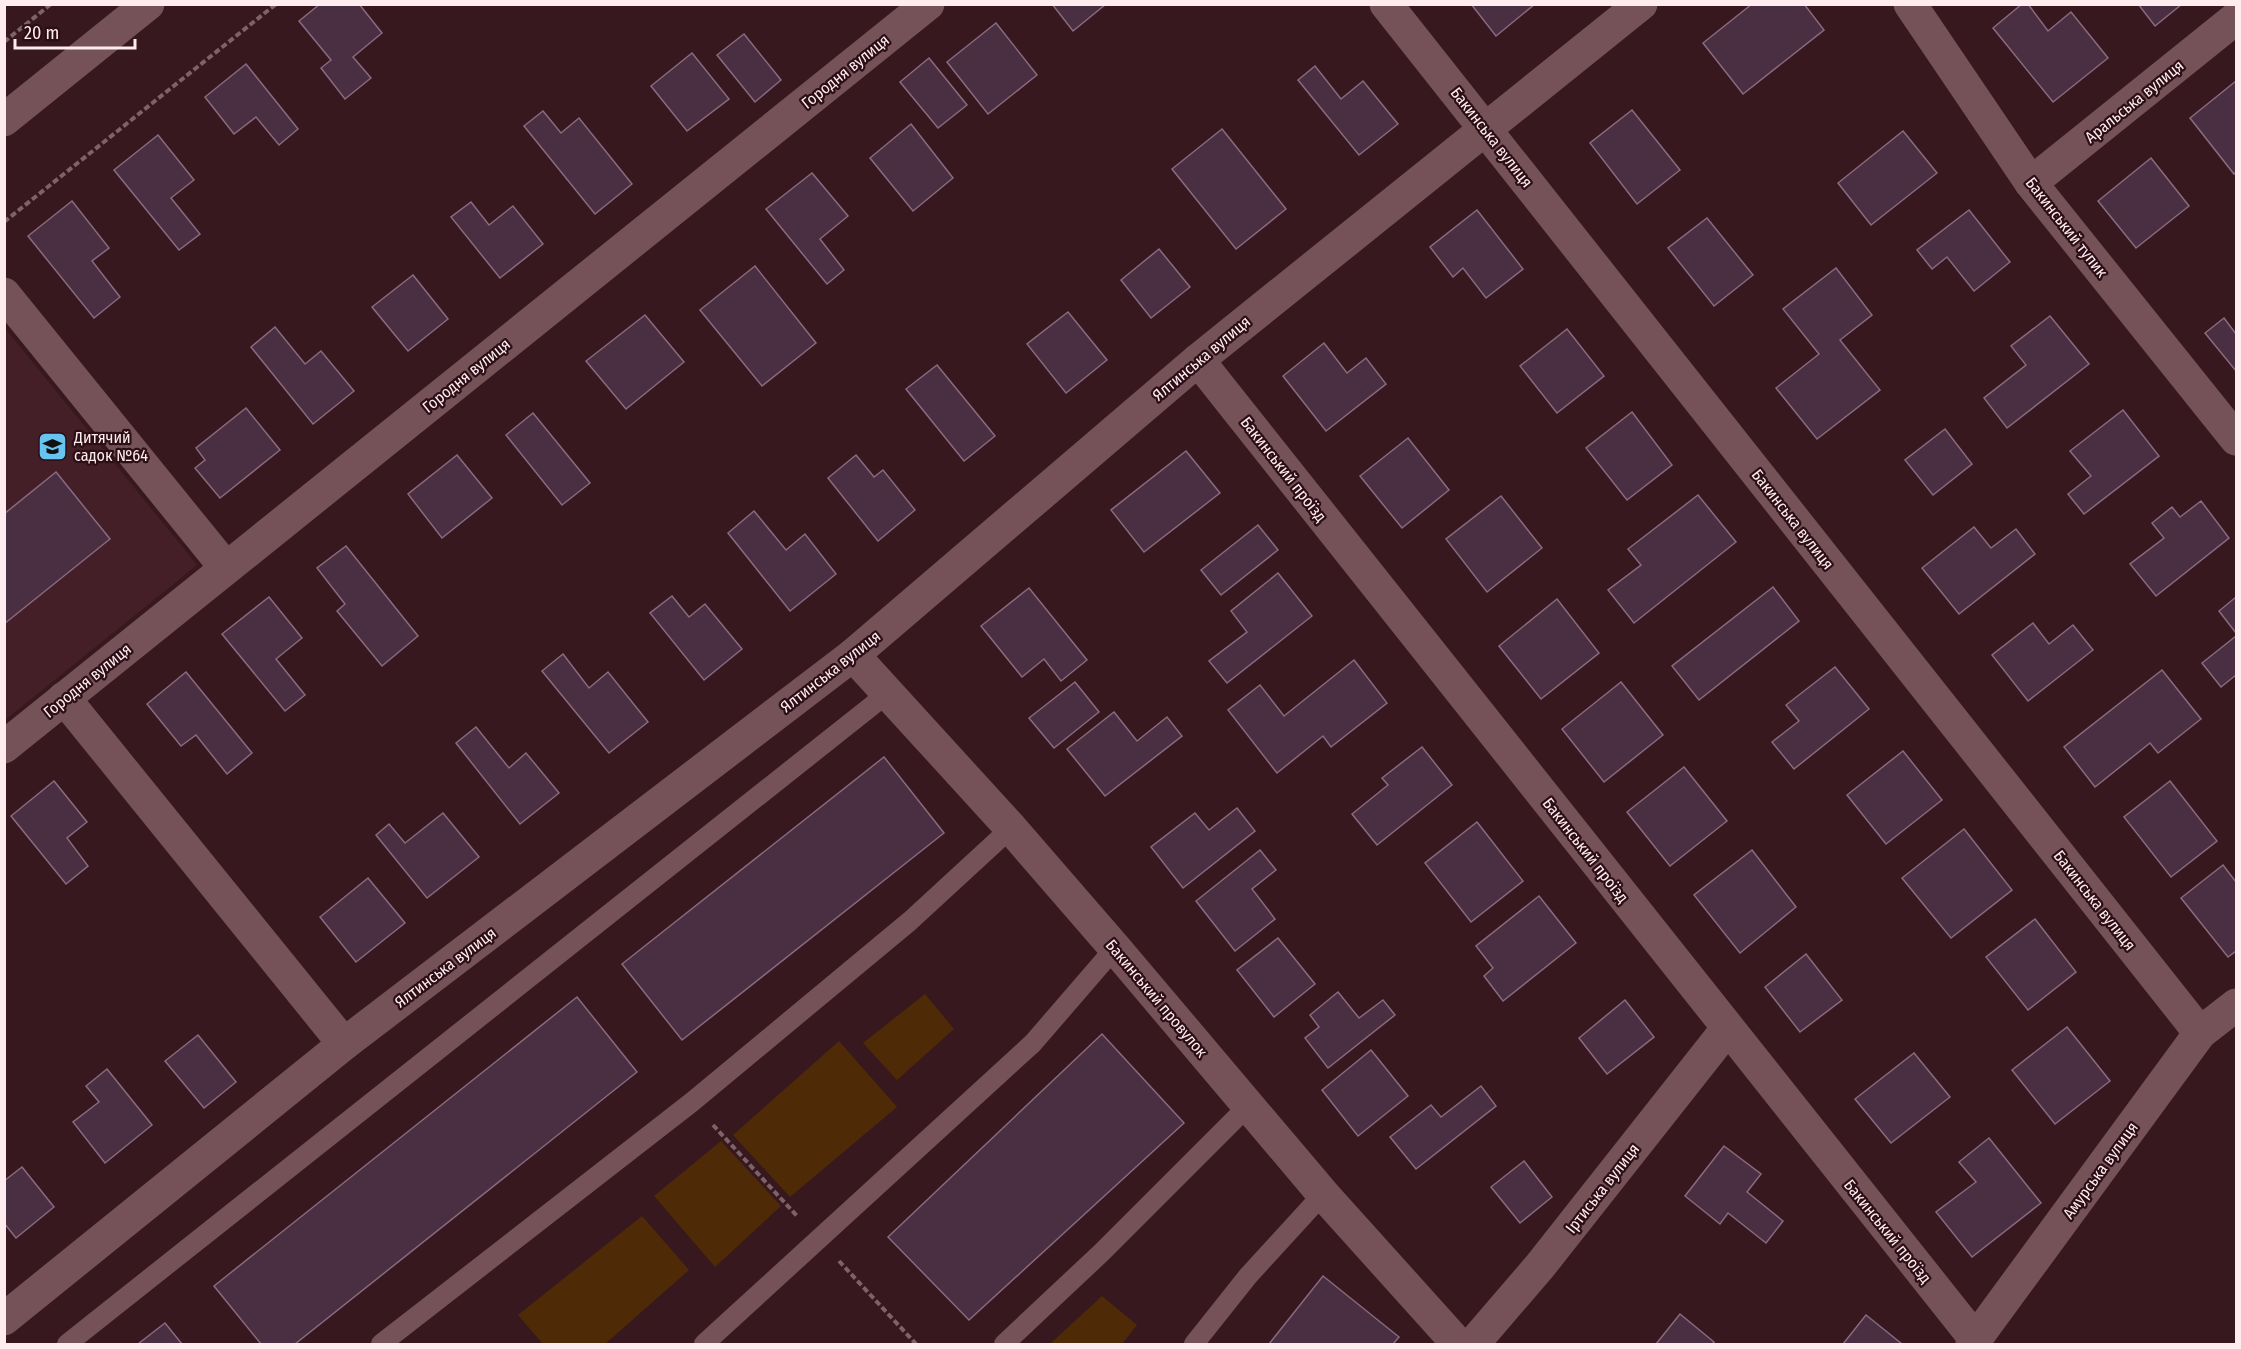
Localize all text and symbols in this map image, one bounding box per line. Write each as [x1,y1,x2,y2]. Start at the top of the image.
scale bar [15,12,135,50]
text: 20 m [24,22,59,44]
street label: Городня вулиця [798,30,893,113]
street label: Аральська вулиця [2081,56,2187,147]
street label: Бакинська вулиця [1447,83,1537,191]
street label: Бакинський тупик [2022,173,2112,282]
street label: Ялтинська вулиця [1149,312,1254,405]
street label: Городня вулиця [419,334,514,417]
street label: Бакинський проїзд [1237,413,1331,526]
place label: Дитячий садок №64 [73,428,148,465]
school or university icon: Дитячий садок №64 [37,430,69,462]
street label: Бакинська вулиця [1748,465,1838,573]
street label: Ялтинська вулиця [776,626,884,716]
street label: Городня вулиця [40,639,135,722]
street label: Бакинський проїзд [1539,794,1633,907]
street label: Бакинська вулиця [2050,846,2140,954]
street label: Ялтинська вулиця [391,923,500,1012]
street label: Бакинський провулок [1102,936,1212,1061]
street label: Амурська вулиця [2059,1118,2142,1222]
street label: Іртиська вулиця [1561,1140,1643,1237]
street label: Бакинський проїзд [1840,1176,1935,1287]

